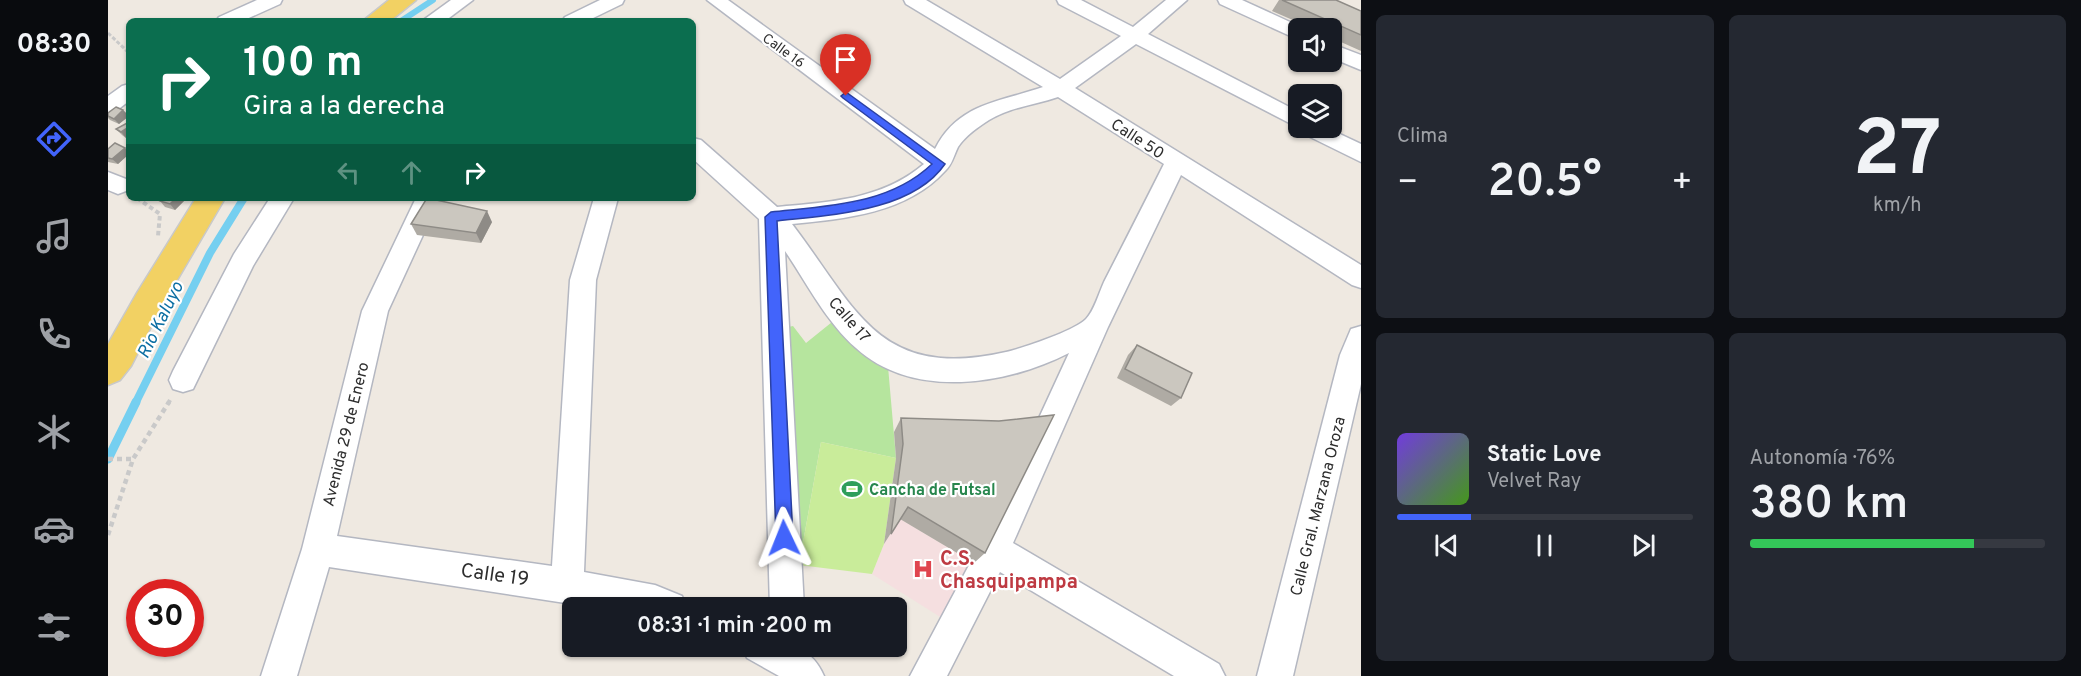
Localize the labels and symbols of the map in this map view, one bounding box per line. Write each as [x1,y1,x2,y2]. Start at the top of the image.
street label: Calle 16 [759,30,808,72]
pin [820,34,871,96]
street label: Calle 50 [1106,115,1167,164]
water label: Rio Kaluyo [133,278,190,363]
street label: Calle 17 [823,293,874,347]
street label: Avenida 29 de Enero [319,360,375,509]
street label: Calle Gral. Marzana Oroza [1287,415,1351,598]
sports icon: Cancha de Futsal [840,477,864,501]
place label: Cancha de Futsal [869,481,996,501]
position arrow [752,506,816,570]
place label: C.S. Chasquipampa [940,547,1078,596]
hospital icon: C.S. Chasquipampa [911,557,935,581]
street label: Calle 19 [459,558,531,594]
speed limit sign: 30 [126,579,204,657]

